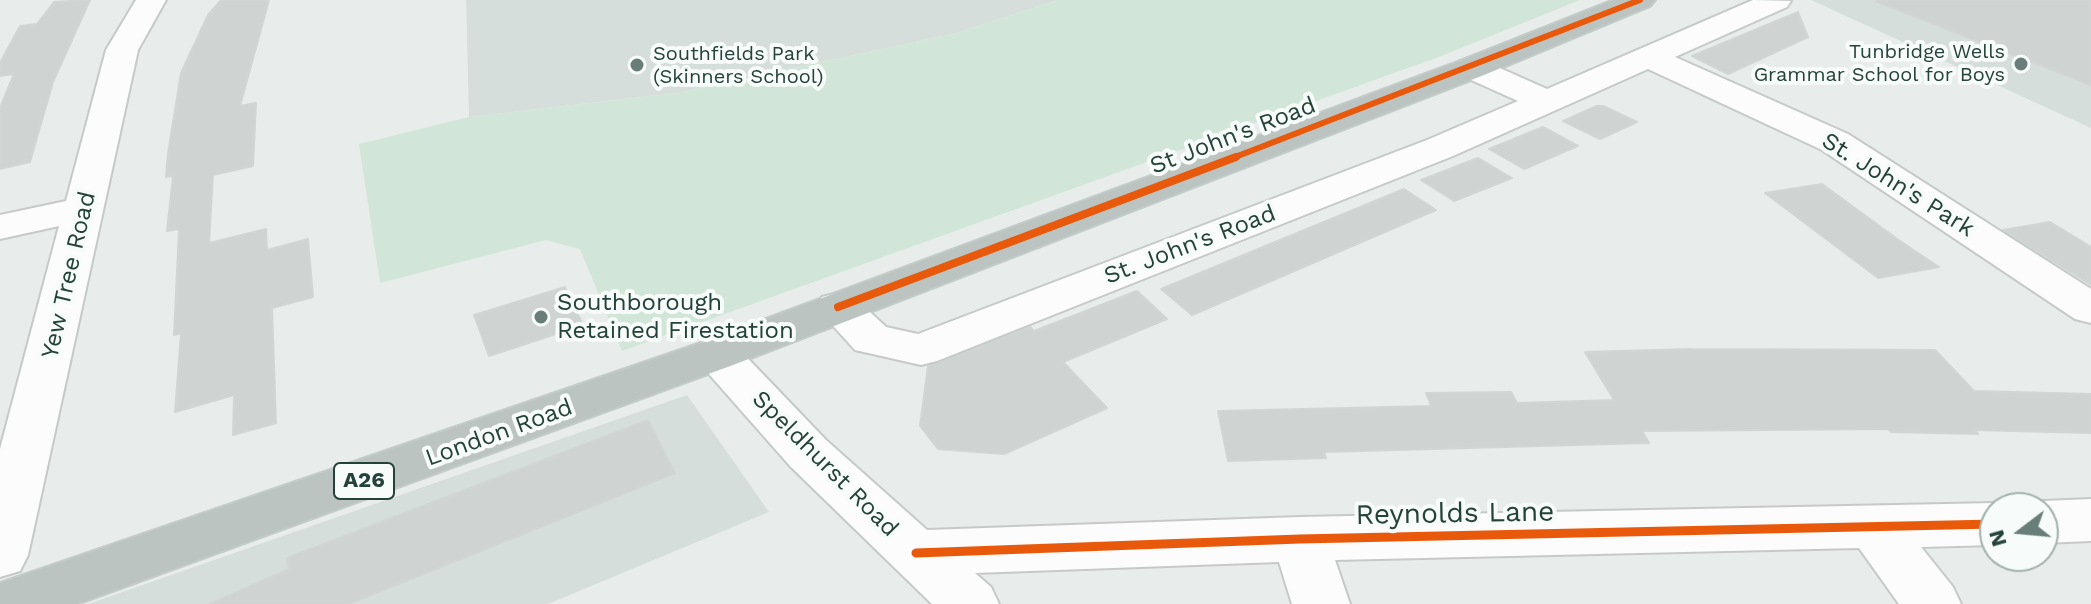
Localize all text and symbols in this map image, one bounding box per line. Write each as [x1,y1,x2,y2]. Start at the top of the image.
place label: Tunbridge Wells Grammar School for Boys [1754,40,2005,87]
place label: Southfields Park (Skinners School) [653,42,823,89]
marker: Tunbridge Wells Grammar School for Boys [2012,55,2030,73]
marker: Southfields Park (Skinners School) [628,56,646,74]
street label: St John's Road [1146,91,1320,181]
street label: St. John's Park [1816,127,1980,243]
street label: Yew Tree Road [36,189,102,361]
street label: St. John's Road [1100,199,1280,291]
place label: Southborough Retained Firestation [557,289,794,345]
marker: Southborough Retained Firestation [532,308,550,326]
street label: Speldhurst Road [746,385,904,543]
street label: London Road [422,393,576,473]
road number: A26 [334,463,394,499]
north arrow [1979,492,2059,572]
street label: Reynolds Lane [1355,495,1555,533]
text: N [1983,527,2012,549]

